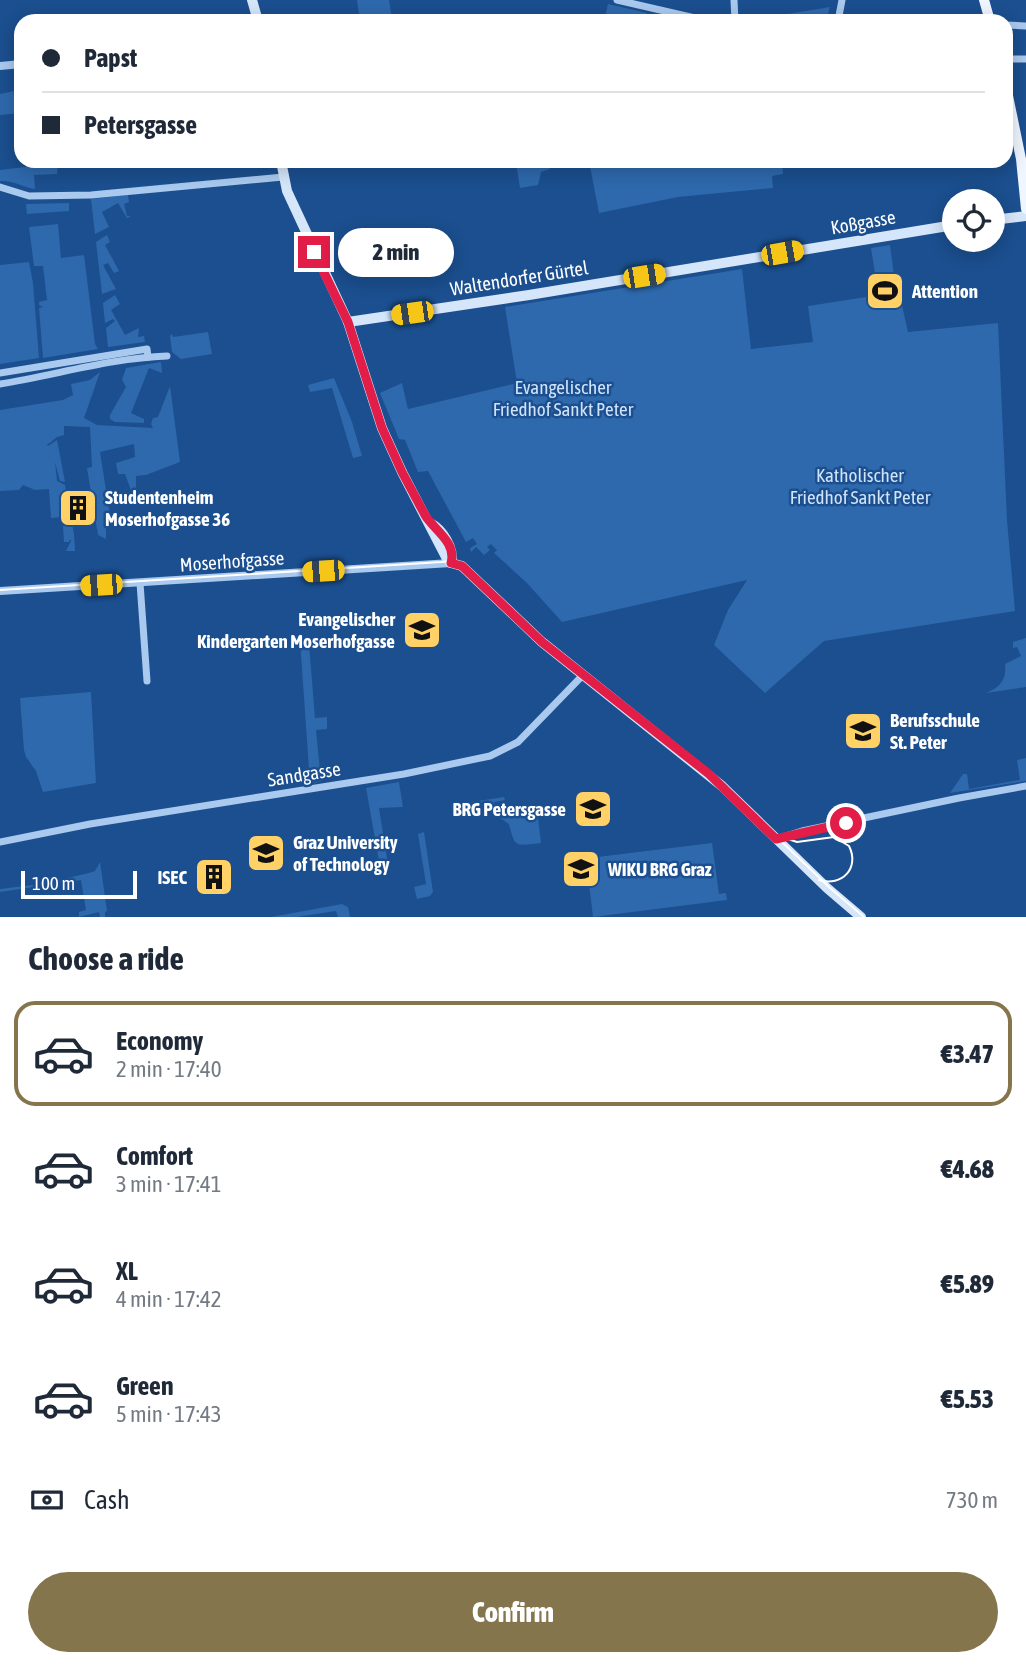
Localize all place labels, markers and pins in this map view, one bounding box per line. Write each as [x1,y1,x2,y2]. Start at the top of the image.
sports icon: Attention [864,270,906,312]
place label: Attention [911,280,978,302]
place label: Studentenheim Moserhofgasse 36 [105,486,230,530]
building icon: Studentenheim Moserhofgasse 36 [57,487,99,529]
place label: Evangelischer Kindergarten Moserhofgasse [197,608,395,652]
school or university icon: Evangelischer Kindergarten Moserhofgasse [401,609,443,651]
place label: Berufsschule St. Peter [890,709,980,753]
school or university icon: Berufsschule St. Peter [842,710,884,752]
school or university icon: BRG Petersgasse [572,788,614,830]
place label: BRG Petersgasse [452,798,566,820]
place label: Graz University of Technology [293,831,398,875]
school or university icon: Graz University of Technology [245,832,287,874]
school or university icon: WIKU BRG Graz [560,848,602,890]
building icon: ISEC [193,856,235,898]
place label: WIKU BRG Graz [607,858,712,880]
place label: ISEC [158,866,187,888]

